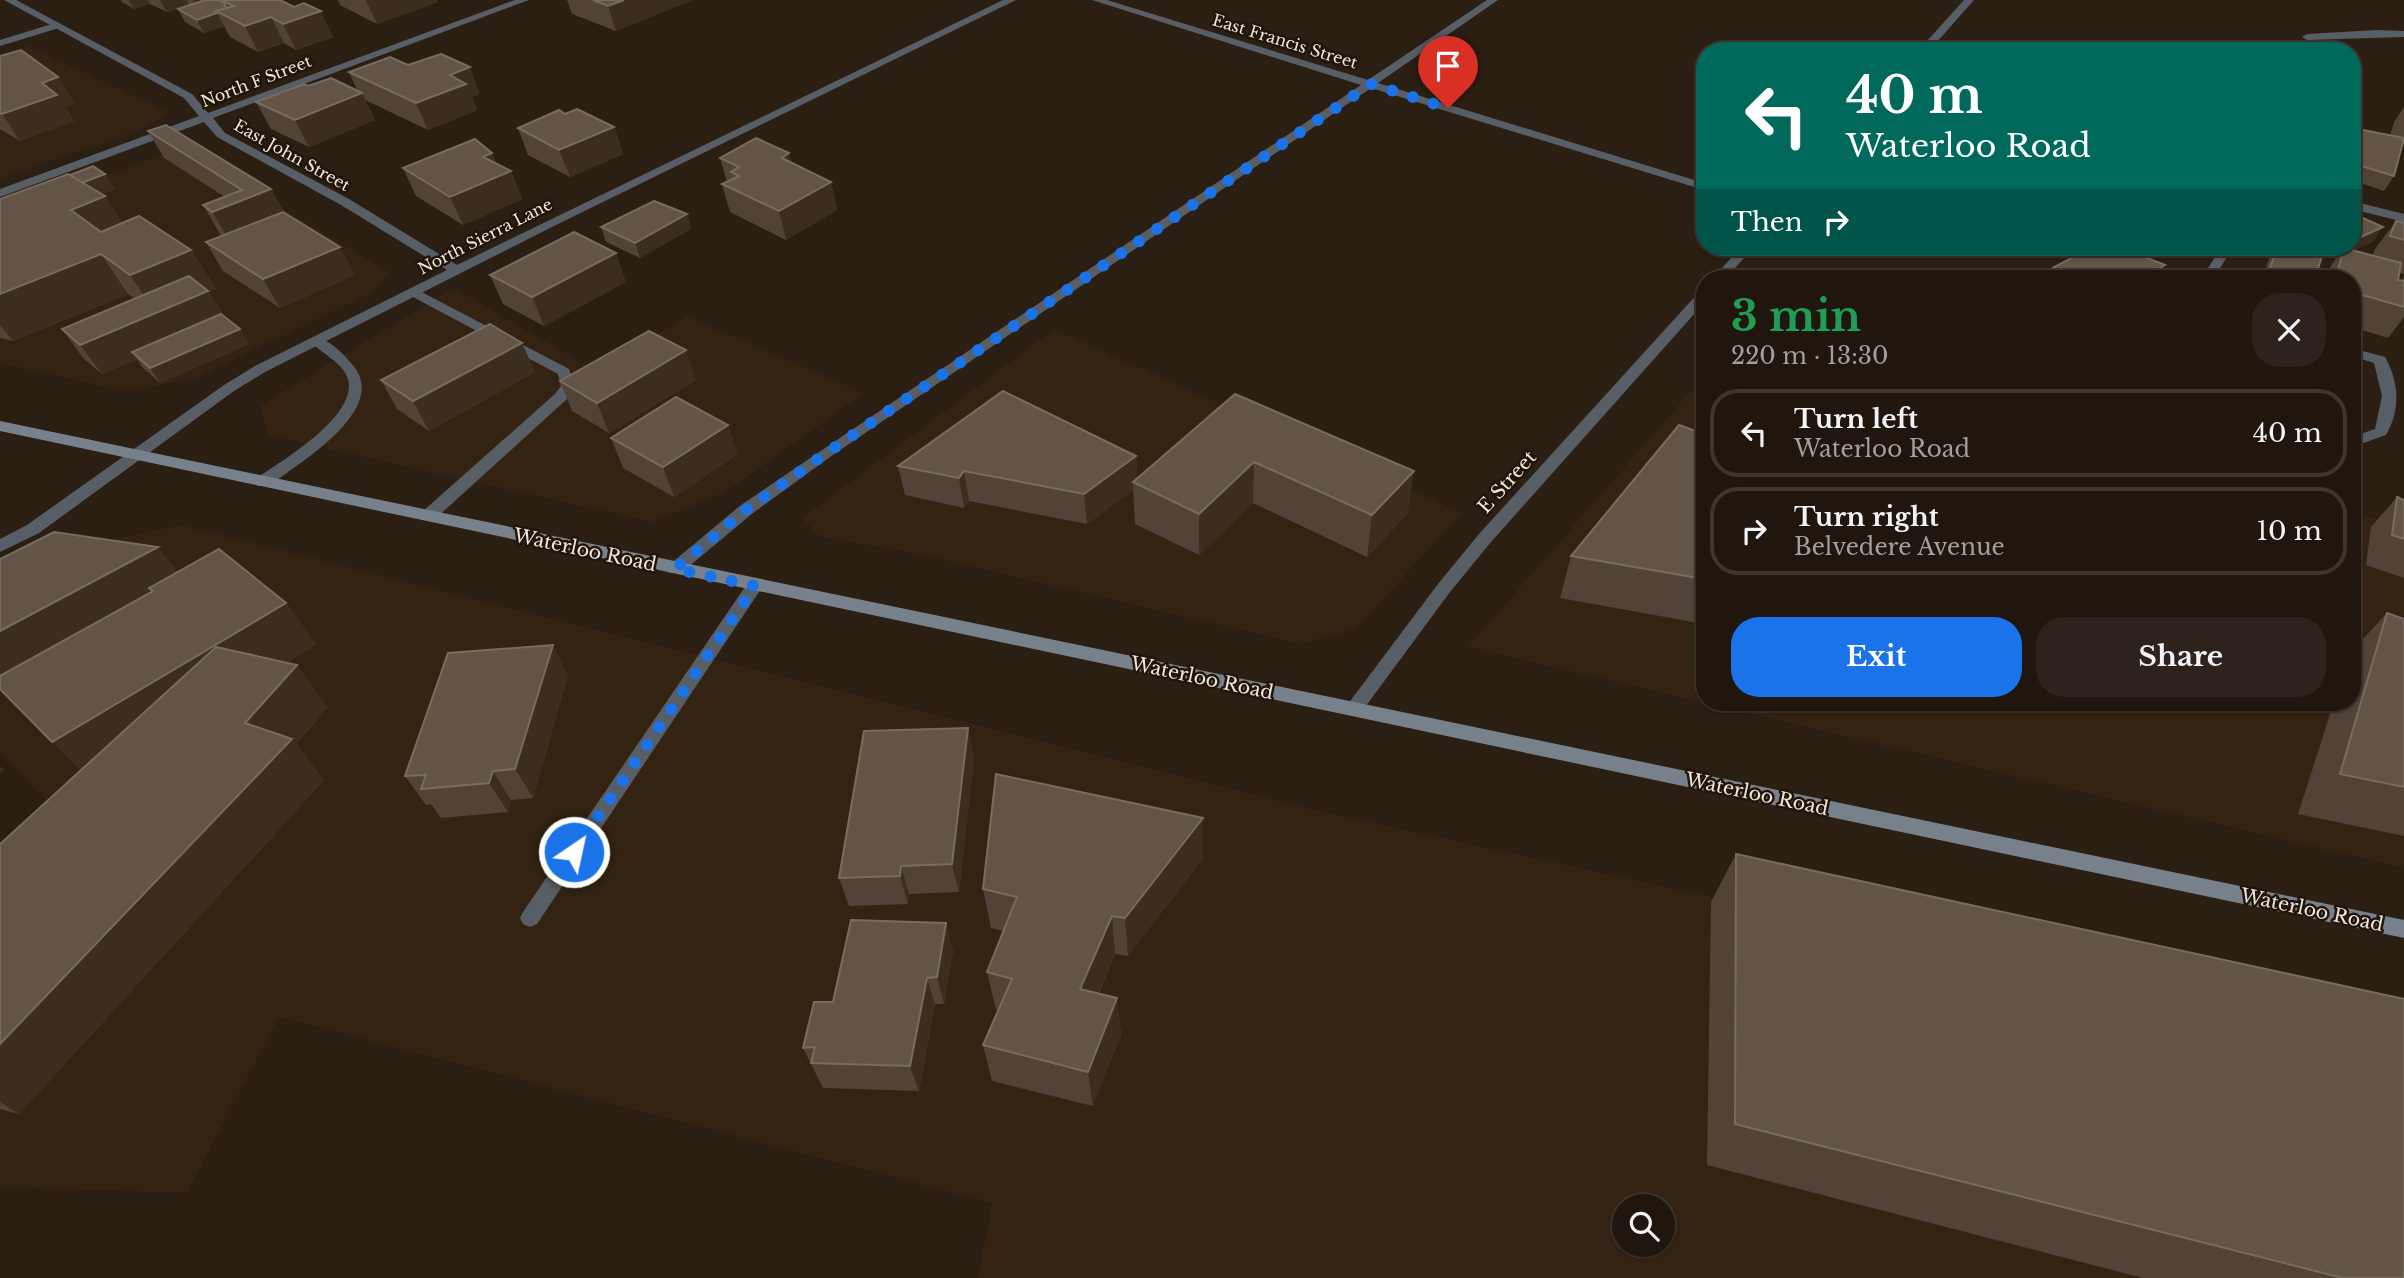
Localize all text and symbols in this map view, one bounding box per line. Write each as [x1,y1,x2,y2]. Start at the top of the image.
street label: East Francis Street [1210,9,1360,73]
pin [1418,36,1478,108]
icon: arrive [1429,47,1467,85]
street label: North F Street [198,51,314,111]
text: 40 m [1846,65,1983,126]
icon: left [1731,70,1822,161]
street label: East John Street [231,115,353,195]
text: Waterloo Road [1846,126,2091,166]
street label: North Sierra Lane [415,194,555,278]
icon: right [1817,203,1855,241]
text: Then [1731,206,1803,238]
text: 3 min [1731,290,1861,342]
button: close [2252,293,2326,367]
text: 220 m · 13:30 [1731,342,1888,370]
text: Turn left [1794,403,1918,435]
icon: left [1735,414,1773,452]
text: 40 m [2253,417,2322,449]
text: Waterloo Road [1794,435,1970,463]
street label: E Street [1473,445,1542,518]
text: Turn right [1794,501,1939,533]
icon: right [1735,512,1773,550]
text: 10 m [2256,515,2322,547]
street label: Waterloo Road [511,523,659,576]
text: Belvedere Avenue [1794,533,2005,561]
button: Exit [1731,617,2022,697]
button: Share [2036,617,2326,697]
street label: Waterloo Road [1128,651,1276,704]
street label: Waterloo Road [1683,767,1831,820]
position arrow [537,815,611,889]
street label: Waterloo Road [2238,883,2386,936]
map controls [1612,1194,1675,1257]
button: search [1612,1194,1675,1257]

